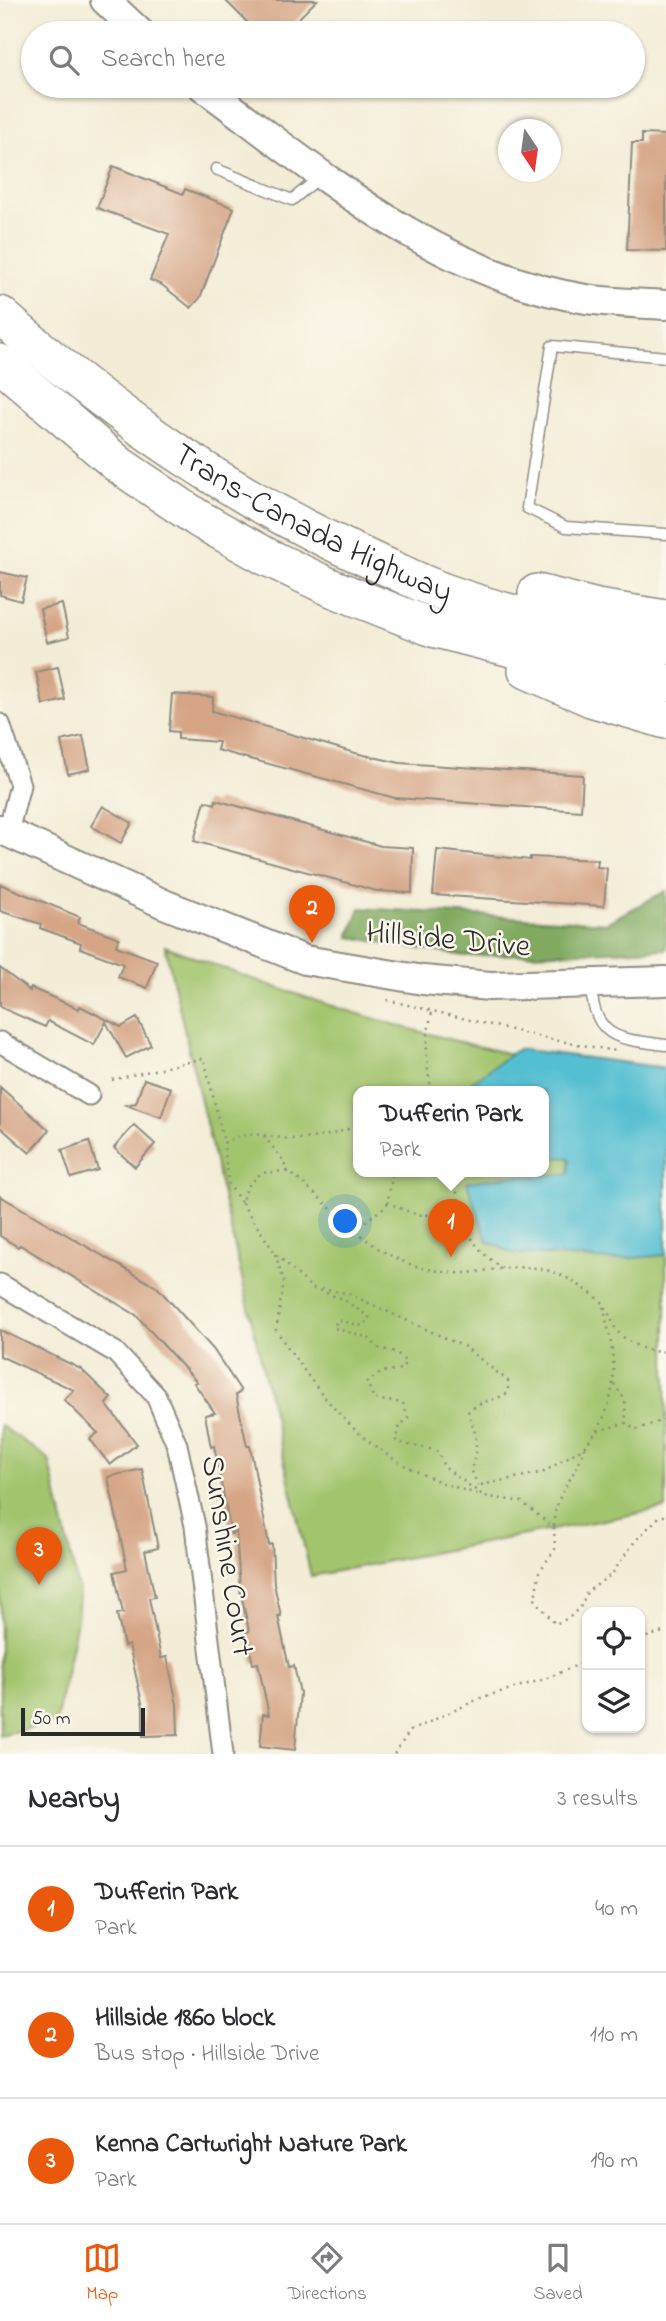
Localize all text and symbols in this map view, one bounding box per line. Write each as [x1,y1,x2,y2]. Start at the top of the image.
search box [21,21,645,98]
icon: search [45,41,83,79]
text: Search here [101,41,226,79]
north arrow [498,119,561,182]
street label: Trans-Canada Highway [163,432,459,616]
pin: 2 [289,885,335,943]
street label: Hillside Drive [364,910,533,972]
popup [353,1086,549,1177]
text: Dufferin Park [379,1096,523,1134]
text: Park [379,1134,421,1167]
pin: 1 [428,1199,474,1257]
your location [328,1204,362,1238]
street label: Sunshine Court [187,1452,265,1660]
pin: 3 [16,1527,62,1585]
map controls [582,1607,645,1733]
button: locate [582,1607,645,1670]
button: layers [582,1670,645,1733]
scale bar [21,1705,145,1737]
text: 50 m [32,1706,71,1733]
text: Nearby [28,1778,120,1822]
text: 3 results [557,1783,638,1816]
text: Dufferin Park [95,1874,238,1912]
text: 1 [47,1893,55,1926]
text: 40 m [595,1893,638,1926]
text: Park [95,1912,137,1945]
text: Hillside 1860 block [95,2000,275,2038]
text: 2 [45,2019,57,2052]
text: 110 m [590,2019,638,2052]
text: Bus stop · Hillside Drive [95,2038,319,2071]
text: Kenna Cartwright Nature Park [95,2126,407,2164]
text: 3 [46,2145,56,2178]
text: 190 m [590,2145,638,2178]
text: Park [95,2164,137,2197]
tab: Map [83,2239,121,2308]
tab: Directions [288,2239,367,2308]
tab: Saved [533,2239,583,2308]

